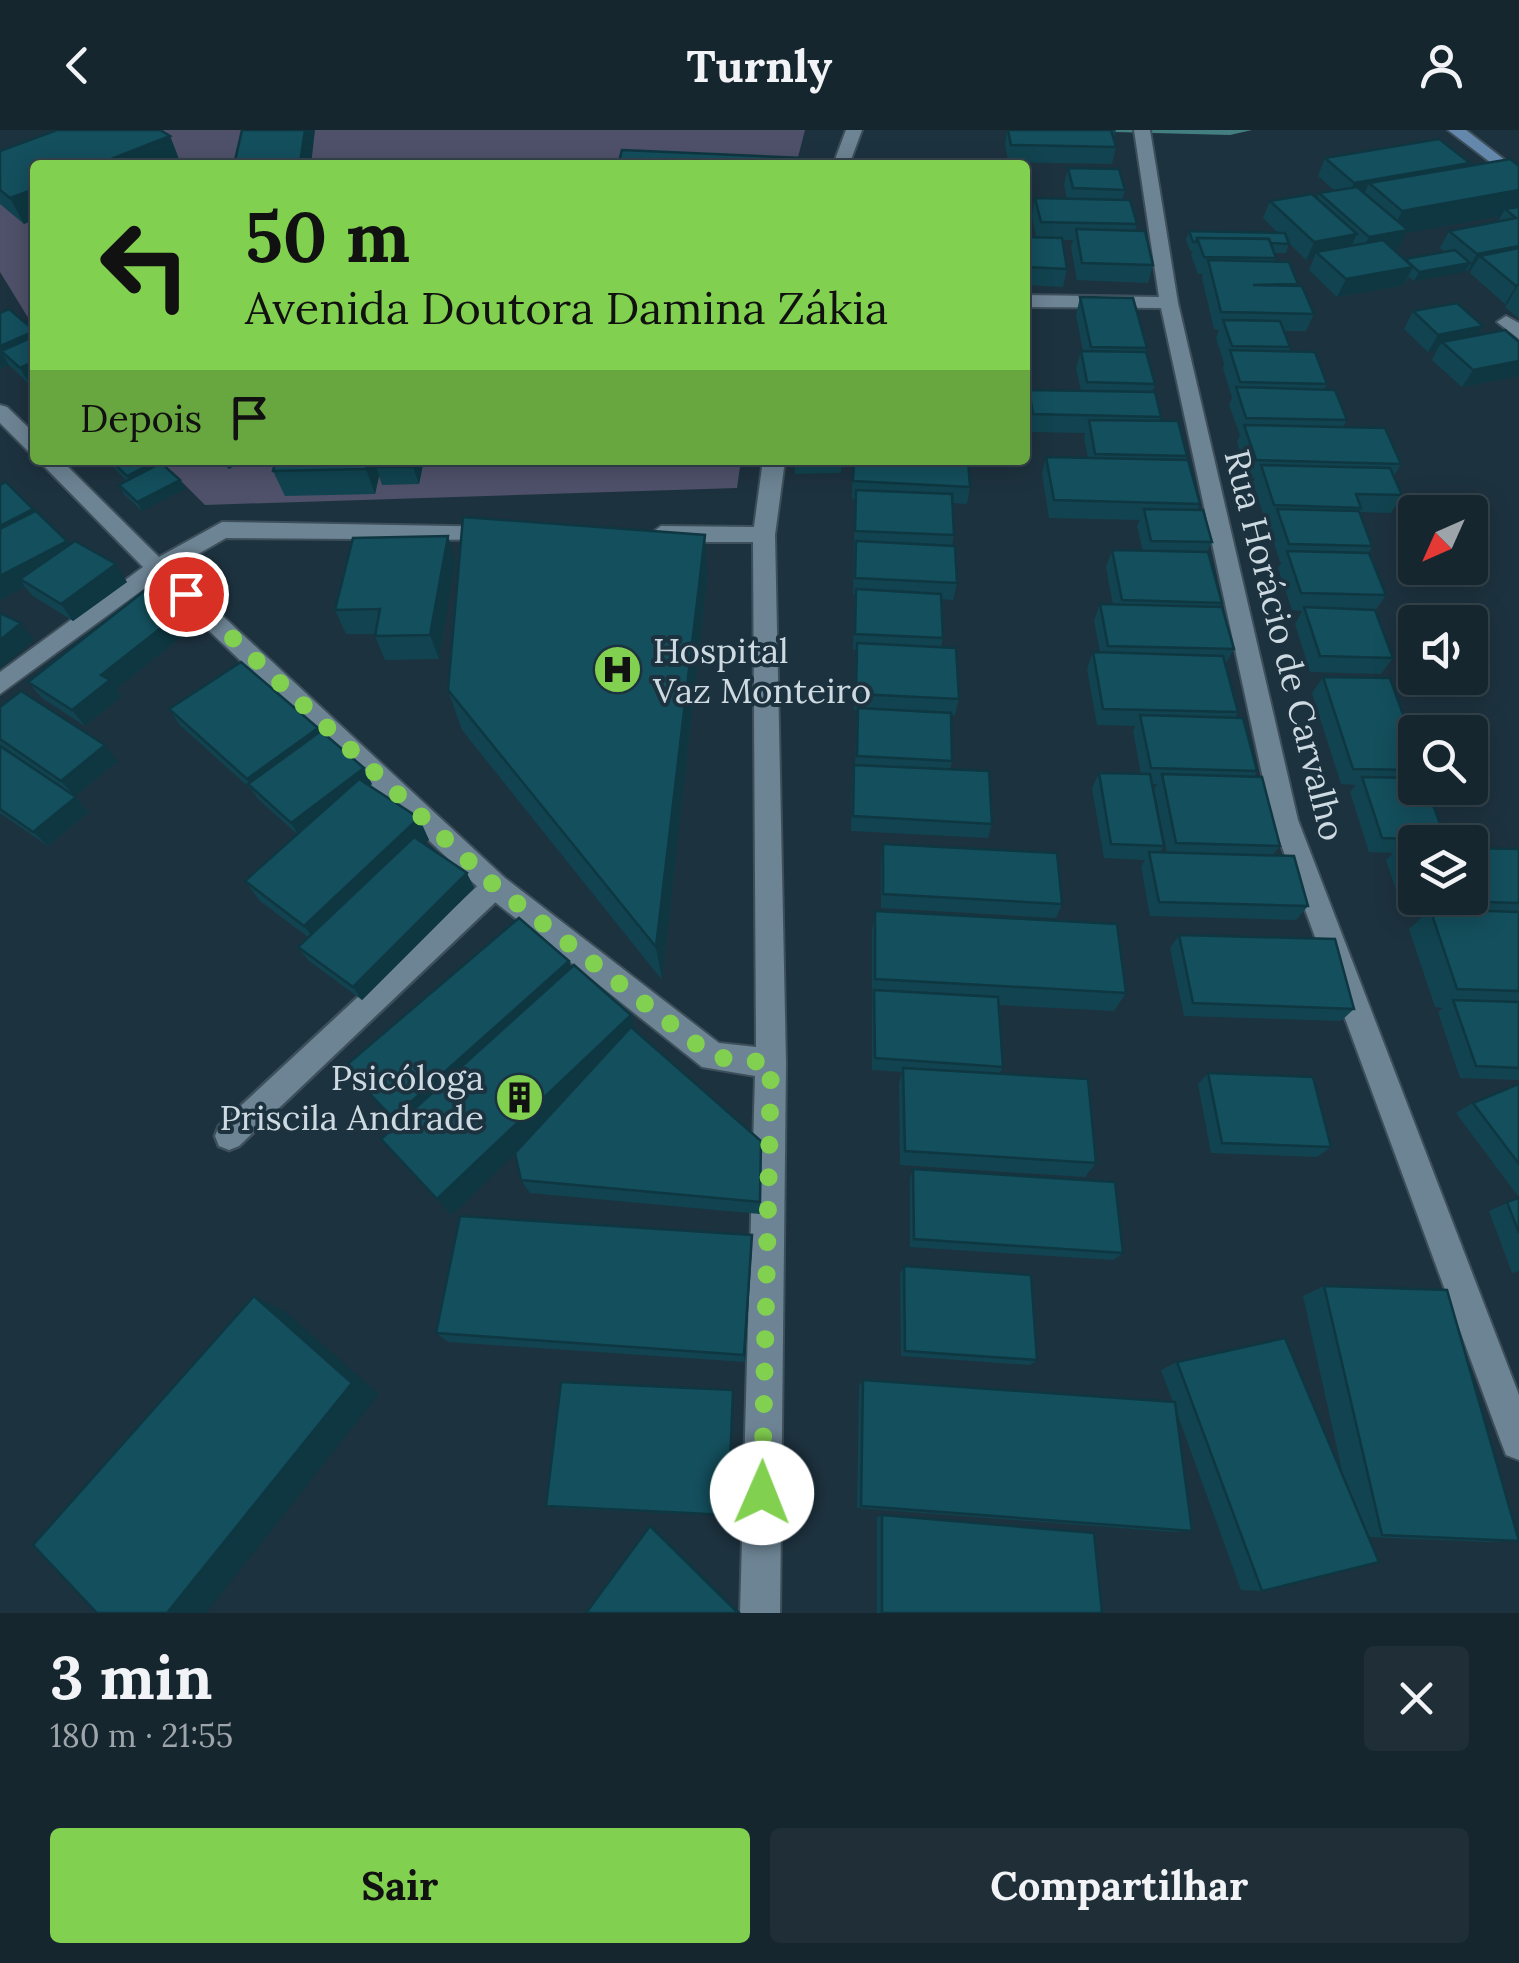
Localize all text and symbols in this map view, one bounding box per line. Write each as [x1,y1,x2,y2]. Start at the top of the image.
text: Turnly [687,37,832,94]
icon: back [50,38,105,93]
icon: person [1414,38,1469,93]
text: 50 m [245,192,410,281]
icon: left [80,200,210,330]
text: Avenida Doutora Damina Zákia [245,279,888,336]
icon: arrive [222,390,277,445]
text: Depois [80,394,202,442]
street label: Rua Horácio de Carvalho [1215,445,1355,845]
north arrow [1398,495,1488,585]
map controls [1398,495,1488,915]
pin [144,552,229,637]
icon: arrive [159,567,214,622]
button: sound [1398,605,1488,695]
place label: Hospital Vaz Monteiro [652,628,871,713]
hospital icon: Hospital Vaz Monteiro [592,644,644,696]
button: search [1398,715,1488,805]
button: layers [1398,825,1488,915]
place label: Psicóloga Priscila Andrade [219,1055,484,1140]
building icon: Psicóloga Priscila Andrade [493,1071,545,1123]
position arrow [710,1441,814,1545]
text: 3 min [50,1639,212,1715]
button: close [1364,1646,1469,1751]
text: 180 m · 21:55 [50,1715,233,1756]
button: Sair [50,1828,750,1943]
button: Compartilhar [770,1828,1469,1943]

